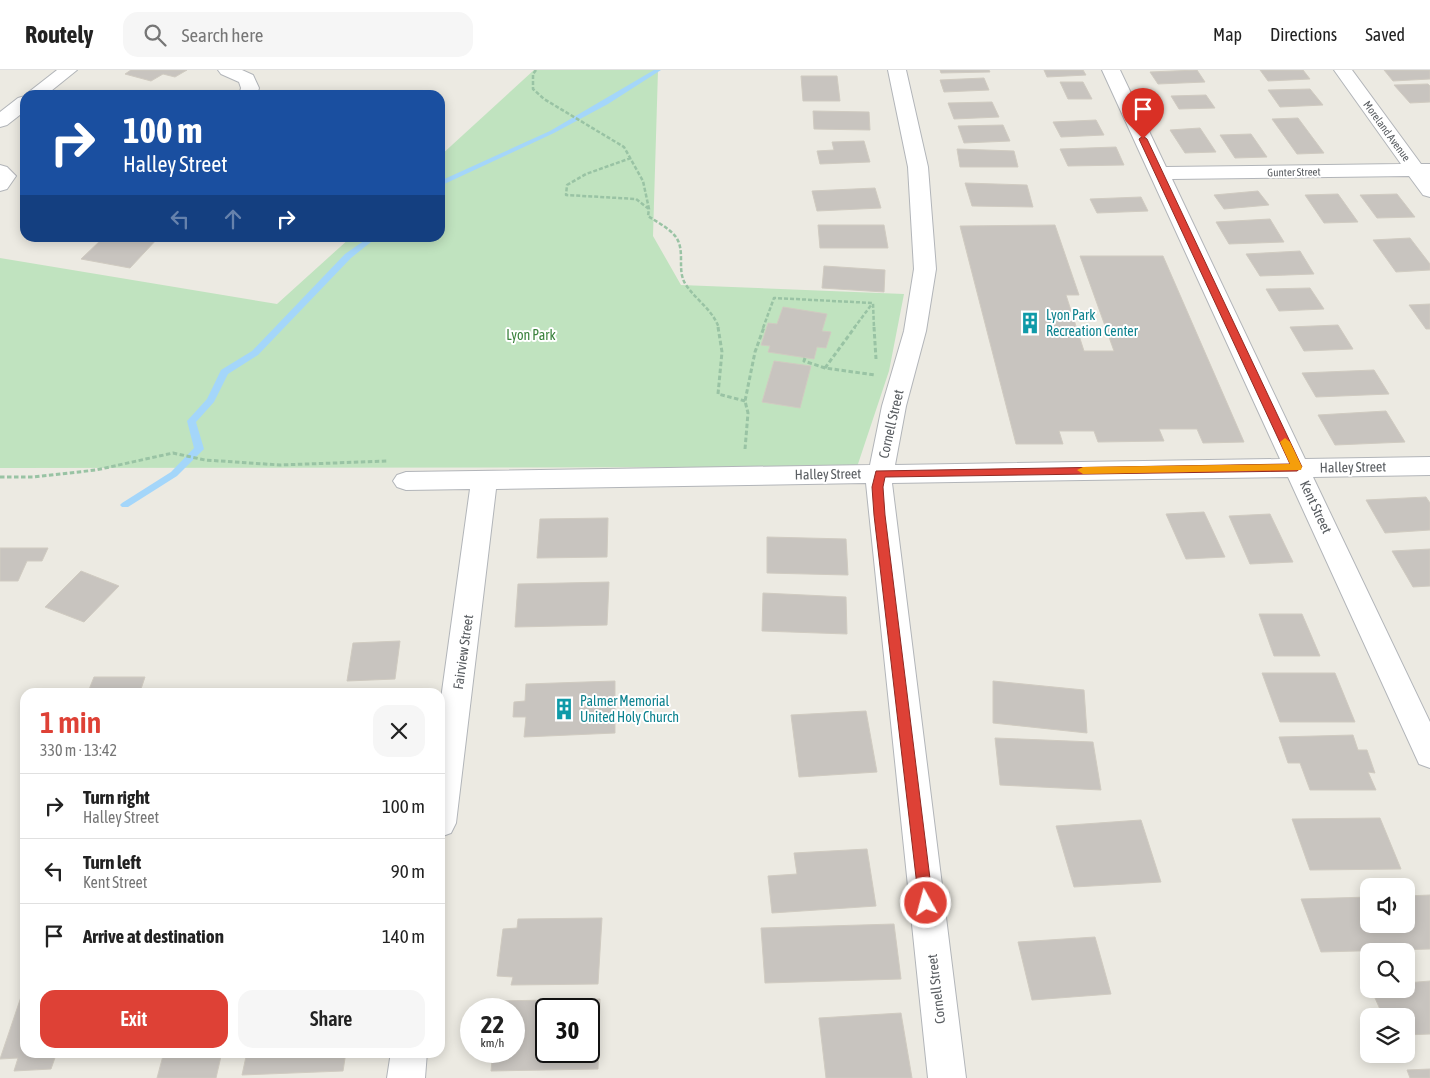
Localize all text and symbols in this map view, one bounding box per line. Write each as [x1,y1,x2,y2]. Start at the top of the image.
search box [123,12,473,57]
text: Routely [25,21,93,48]
icon: search [141,21,169,49]
text: Search here [181,24,263,46]
text: Map [1213,24,1242,45]
text: Directions [1270,24,1337,45]
text: Saved [1365,24,1405,45]
pin [1122,88,1164,139]
icon: arrive [1129,95,1157,123]
street label: Moreland Avenue [1361,99,1413,163]
icon: right [40,110,105,175]
text: 100 m [123,110,202,150]
text: Halley Street [123,151,228,177]
street label: Gunter Street [1267,166,1321,178]
icon: left [166,205,194,233]
icon: ahead [219,205,247,233]
icon: right [272,205,300,233]
place label: Lyon Park Recreation Center [1046,307,1139,339]
building icon: Lyon Park Recreation Center [1017,310,1043,336]
park label: Lyon Park [506,327,556,343]
street label: Cornell Street [875,388,907,460]
street label: Halley Street [1320,458,1386,476]
street label: Halley Street [795,465,861,483]
street label: Kent Street [1297,478,1335,536]
street label: Fairview Street [450,614,476,690]
place label: Palmer Memorial United Holy Church [580,693,679,725]
building icon: Palmer Memorial United Holy Church [551,696,577,722]
text: 1 min [40,705,101,739]
button: close [373,705,425,757]
text: 330 m · 13:42 [40,741,117,759]
text: Turn right [83,786,150,808]
icon: right [40,792,68,820]
text: 100 m [382,795,425,817]
text: Halley Street [83,808,159,826]
text: Turn left [83,851,141,873]
icon: left [40,857,68,885]
text: 90 m [391,860,425,882]
text: Kent Street [83,873,147,891]
position arrow [899,876,951,928]
map controls [1360,878,1415,1063]
button: sound [1360,878,1415,933]
icon: arrive [40,922,68,950]
text: Arrive at destination [83,925,224,947]
text: 140 m [382,925,425,947]
button: search [1360,943,1415,998]
street label: Cornell Street [924,953,948,1025]
button: Exit [40,990,228,1048]
button: Share [238,990,425,1048]
speed limit sign: 30 [535,998,600,1063]
button: layers [1360,1008,1415,1063]
text: 22 [481,1010,504,1038]
text: km/h [481,1036,504,1050]

